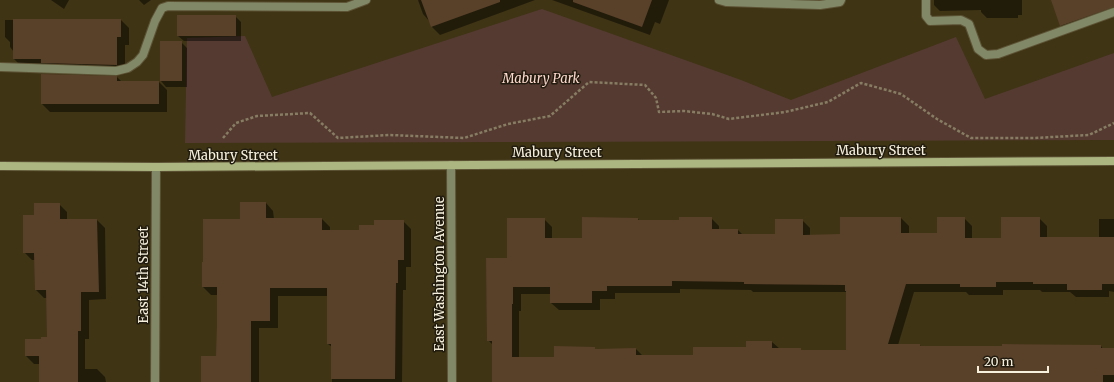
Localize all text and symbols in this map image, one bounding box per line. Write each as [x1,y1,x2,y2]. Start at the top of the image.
park label: Mabury Park [501,70,580,87]
street label: Mabury Street [836,142,926,159]
street label: Mabury Street [512,144,602,161]
street label: Mabury Street [188,147,278,164]
street label: East Washington Avenue [431,196,448,351]
street label: East 14th Street [135,226,152,324]
scale bar [978,348,1048,374]
text: 20 m [984,354,1013,369]

